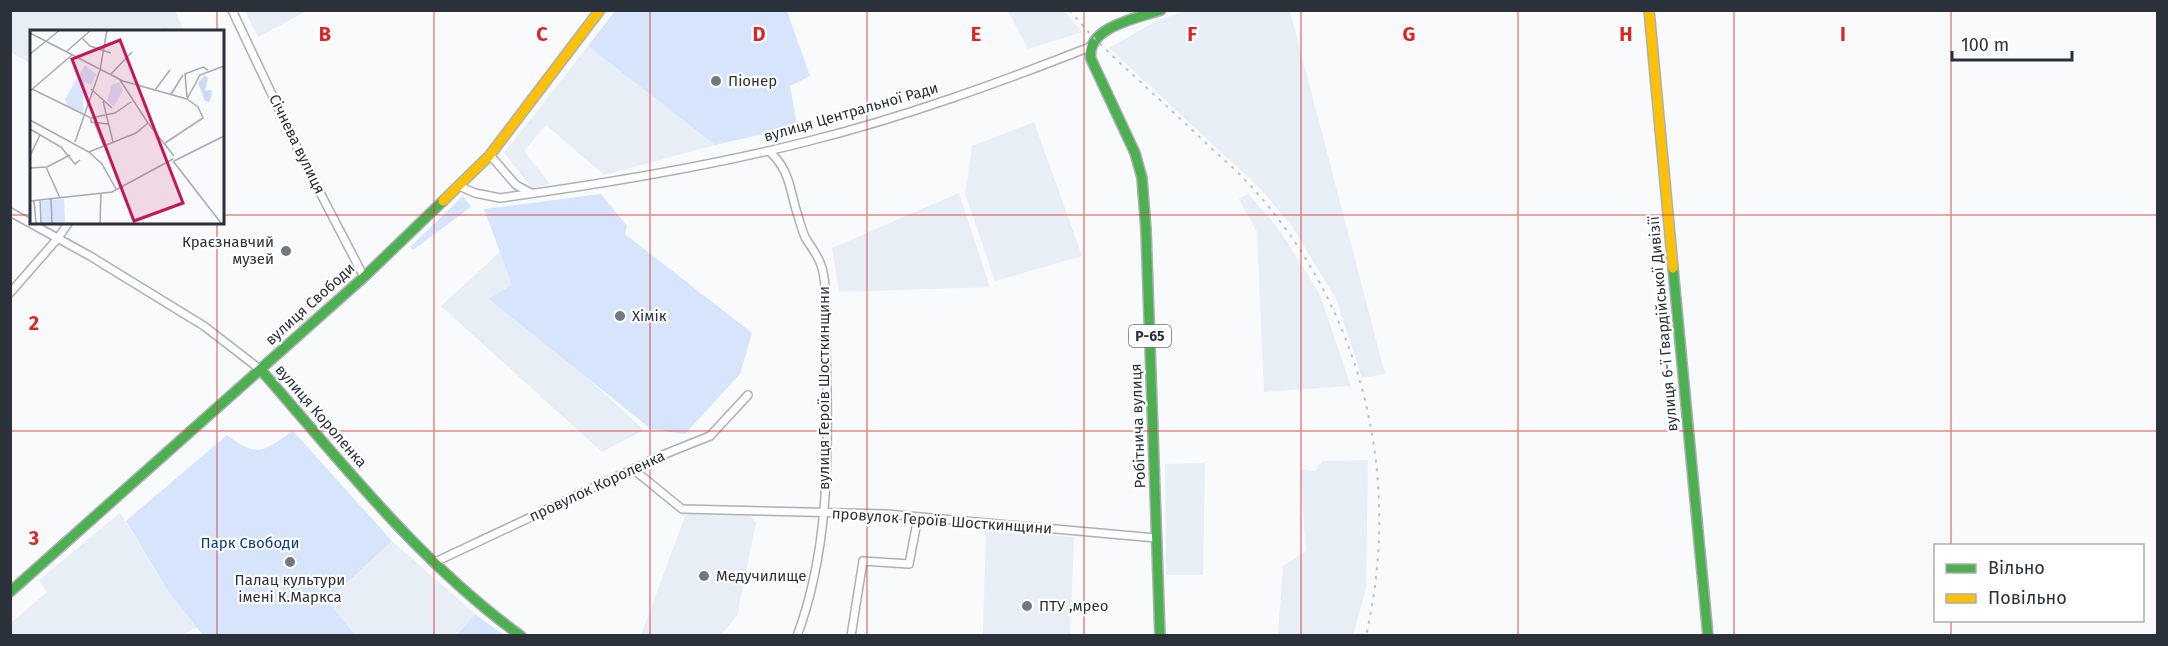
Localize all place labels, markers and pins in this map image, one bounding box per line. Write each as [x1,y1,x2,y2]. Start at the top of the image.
place label: Піонер [728,72,777,90]
marker: Піонер [709,74,723,88]
place label: Краєзнавчий музей [182,233,274,268]
marker: Краєзнавчий музей [279,244,293,258]
place label: Хімік [632,307,667,325]
marker: Хімік [613,309,627,323]
marker: Палац культури імені К.Маркса [283,555,297,569]
place label: Медучилище [716,567,806,585]
marker: Медучилище [697,569,711,583]
place label: Палац культури імені К.Маркса [235,571,345,606]
place label: ПТУ ,мрео [1039,597,1108,615]
marker: ПТУ ,мрео [1020,599,1034,613]

